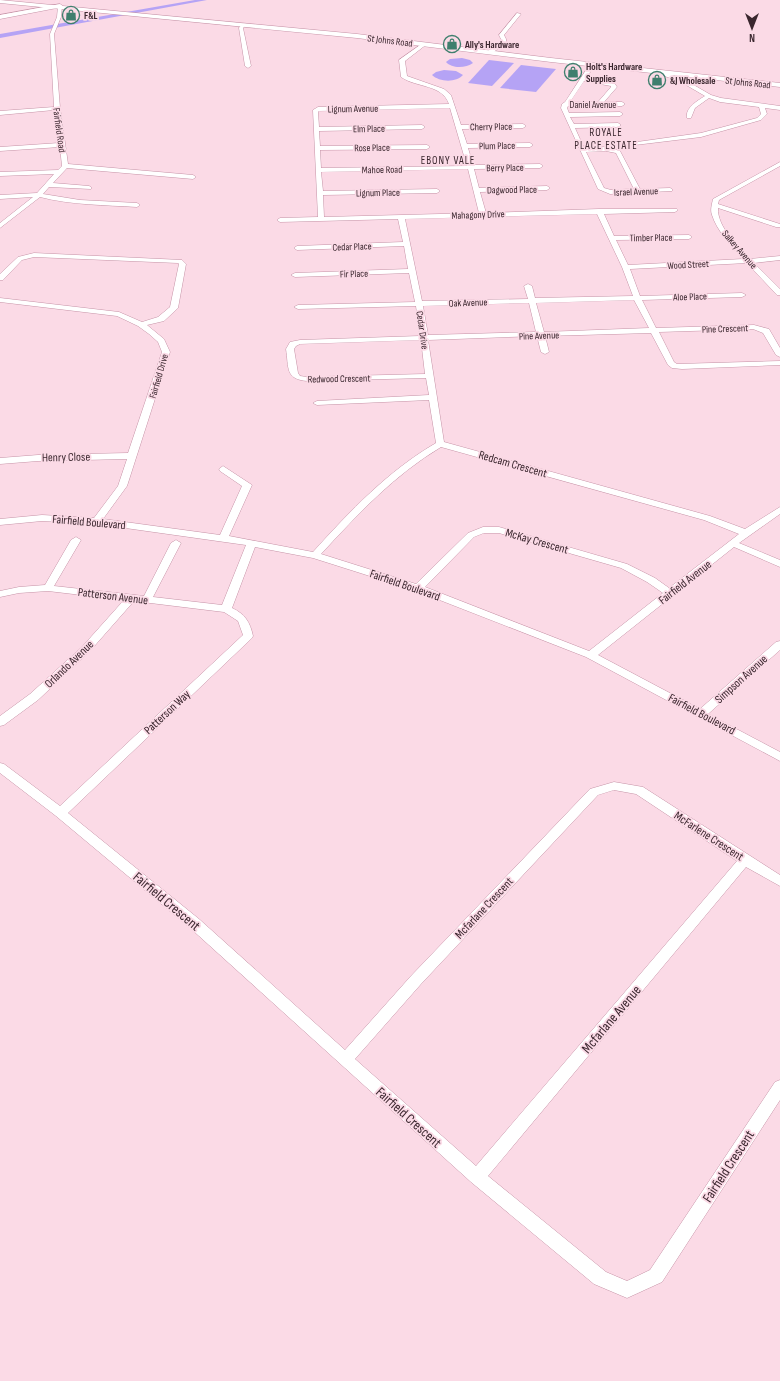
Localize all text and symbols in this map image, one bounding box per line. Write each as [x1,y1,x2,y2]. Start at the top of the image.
shop icon: F&L [61,5,81,25]
north arrow [732,8,772,48]
place label: F&L [84,10,98,22]
text: N [749,31,755,44]
street label: St Johns Road [367,32,413,50]
shop icon: Ally's Hardware [442,34,462,54]
place label: Ally's Hardware [464,39,519,51]
place label: Holt's Hardware Supplies [586,61,642,85]
shop icon: Holt's Hardware Supplies [563,62,583,82]
shop icon: &J Wholesale [647,70,667,90]
place label: &J Wholesale [670,75,715,87]
street label: St Johns Road [725,75,771,91]
street label: Daniel Avenue [570,99,616,111]
street label: Lignum Avenue [328,103,378,115]
street label: Fairfield Road [50,107,68,153]
street label: Cherry Place [470,121,512,133]
street label: Elm Place [353,123,385,135]
district label: ROYALE PLACE ESTATE [574,126,638,152]
street label: Plum Place [479,140,515,152]
street label: Rose Place [354,142,390,154]
district label: EBONY VALE [421,154,475,167]
street label: Berry Place [486,162,524,174]
street label: Mahoe Road [362,164,402,176]
street label: Dagwood Place [487,184,537,196]
street label: Israel Avenue [614,185,658,199]
street label: Lignum Place [356,187,400,199]
street label: Mahagony Drive [451,208,505,222]
street label: Salkey Avenue [719,228,759,272]
street label: Timber Place [629,232,673,244]
street label: Cedar Place [332,240,372,254]
street label: Wood Street [667,258,709,272]
street label: Fir Place [340,268,368,280]
street label: Aloe Place [672,290,707,304]
street label: Oak Avenue [449,296,488,310]
street label: Cedar Drive [413,310,431,350]
street label: Pine Crescent [702,322,748,336]
street label: Pine Avenue [519,329,559,343]
street label: Fairfield Drive [147,353,171,400]
street label: Redwood Crescent [307,372,371,386]
street label: Redcam Crescent [477,448,549,482]
street label: Henry Close [42,450,90,465]
street label: Fairfield Boulevard [52,512,126,533]
street label: McKay Crescent [504,525,570,558]
street label: Fairfield Avenue [656,557,715,608]
street label: Fairfield Boulevard [368,566,442,605]
street label: Patterson Avenue [77,585,149,608]
street label: Orlando Avenue [42,637,97,691]
street label: Simpson Avenue [712,652,771,707]
street label: Patterson Way [141,687,194,738]
street label: Fairfield Boulevard [666,691,738,738]
street label: McFarlene Crescent [671,808,747,865]
street label: Fairfield Crescent [130,868,204,934]
street label: Mcfarlane Crescent [452,874,517,942]
street label: Mcfarlane Avenue [578,982,645,1057]
street label: Fairfield Crescent [372,1083,445,1151]
street label: Fairfield Crescent [699,1127,758,1205]

